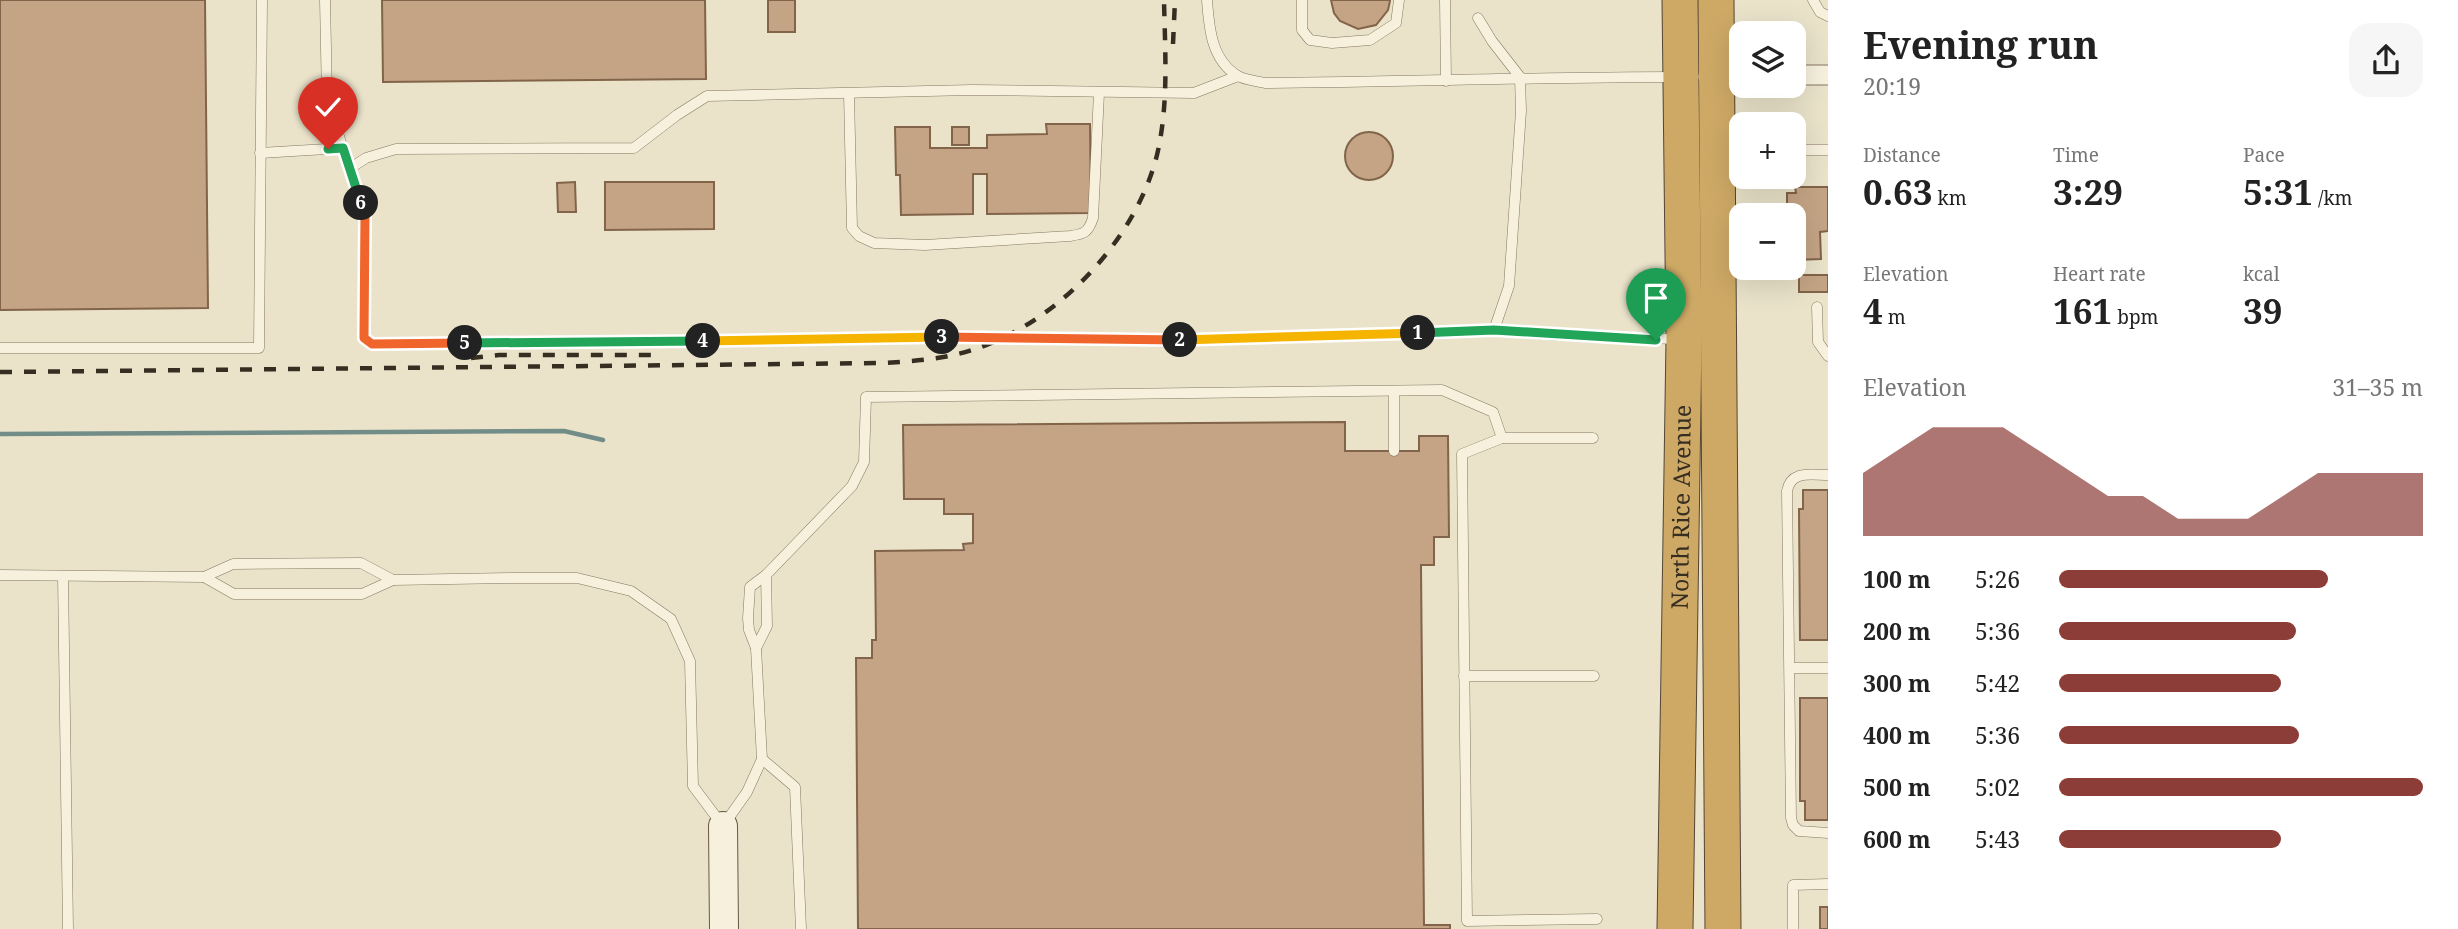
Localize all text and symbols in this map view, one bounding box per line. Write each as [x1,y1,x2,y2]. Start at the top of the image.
text: Evening run [1863,18,2098,70]
map controls [1729,21,1806,280]
button: layers [1729,21,1806,98]
button: share [2349,23,2423,97]
text: 20:19 [1863,70,1921,102]
pin [298,77,358,149]
icon: check [309,88,347,126]
button: + [1729,112,1806,189]
text: Distance [1863,142,1941,168]
text: Time [2053,142,2099,168]
text: Pace [2243,142,2285,168]
text: 0.63 [1863,168,1933,215]
text: 3:29 [2053,168,2123,215]
text: 5:31 [2243,168,2313,215]
text: km [1933,185,1967,211]
text: /km [2313,185,2352,211]
pin: 6 [344,186,378,220]
text: 6 [355,189,366,215]
button: − [1729,203,1806,280]
text: Elevation [1863,261,1949,287]
text: Heart rate [2053,261,2146,287]
text: kcal [2243,261,2280,287]
pin [1626,268,1686,340]
icon: arrive [1637,279,1675,317]
text: 4 [1863,287,1883,334]
text: 161 [2053,287,2112,334]
text: 39 [2243,287,2283,334]
text: m [1883,304,1906,330]
text: bpm [2112,304,2159,330]
pin: 1 [1400,316,1436,350]
text: 1 [1412,319,1423,345]
pin: 3 [925,320,960,354]
pin: 2 [1162,322,1198,358]
text: 3 [936,323,947,349]
pin: 4 [686,324,720,358]
pin: 5 [448,326,482,360]
text: 2 [1174,326,1185,352]
text: 4 [697,327,708,353]
text: 5 [459,329,470,355]
text: Elevation [1863,371,1967,403]
text: 31–35 m [2332,371,2423,403]
street label: North Rice Avenue [1663,404,1698,610]
text: 100 m [1863,563,1931,595]
text: 5:26 [1975,563,2020,595]
text: 200 m [1863,615,1931,647]
text: 5:36 [1975,615,2020,647]
text: 300 m [1863,667,1931,699]
text: 5:42 [1975,667,2020,699]
text: 400 m [1863,719,1931,751]
text: 5:36 [1975,719,2020,751]
text: 500 m [1863,771,1931,803]
text: 5:02 [1975,771,2020,803]
text: 600 m [1863,823,1931,855]
text: 5:43 [1975,823,2020,855]

